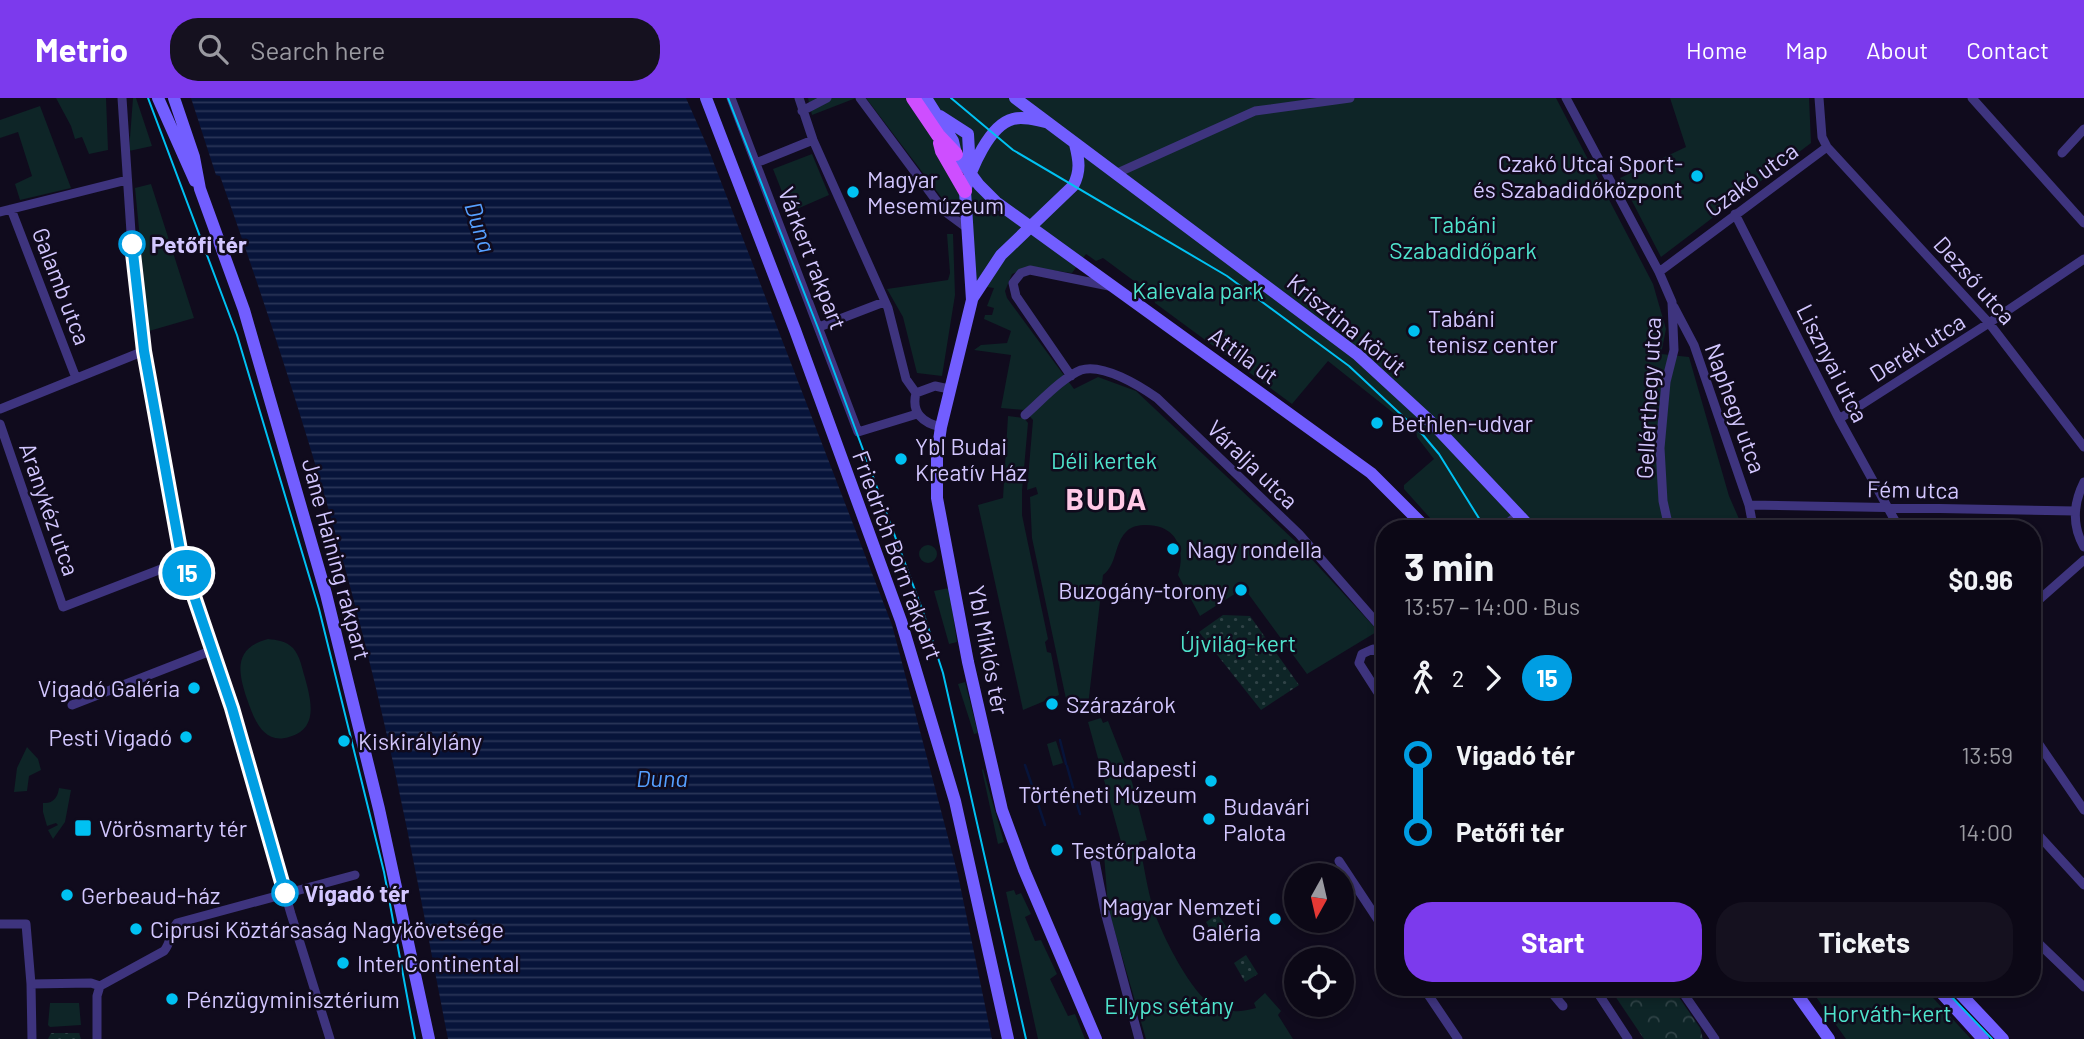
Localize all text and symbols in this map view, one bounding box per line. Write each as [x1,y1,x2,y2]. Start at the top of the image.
search box [170,18,660,81]
text: Metrio [35,29,128,69]
icon: search [194,30,232,68]
text: Search here [250,34,385,65]
text: Home [1686,35,1747,64]
text: Map [1785,35,1828,64]
text: About [1866,35,1928,64]
text: Contact [1966,35,2049,64]
street label: Czakó utca [1699,136,1803,222]
place label: Czakó Utcai Sport- és Szabadidőközpont [1473,149,1683,203]
place label: Magyar Mesemúzeum [867,165,1004,219]
marker: Czakó Utcai Sport- és Szabadidőközpont [1689,168,1705,184]
street label: Várkert rakpart [773,183,853,333]
marker: Magyar Mesemúzeum [845,184,861,200]
water label: Duna [459,198,503,256]
park label: Tabáni Szabadidőpark [1389,210,1537,264]
street label: Galamb utca [27,224,97,348]
place label: Petőfi tér [151,230,247,258]
street label: Dezső utca [1928,230,2022,330]
marker: Petőfi tér [119,231,145,257]
street label: Krisztina körút [1282,267,1412,381]
park label: Kalevala park [1132,276,1264,304]
street label: Lisznyai utca [1791,299,1875,427]
place label: Tabáni tenisz center [1428,304,1558,358]
street label: Derék utca [1864,307,1970,387]
street label: Gellérthegy utca [1630,316,1666,480]
street label: Attila út [1204,321,1284,389]
marker: Tabáni tenisz center [1406,323,1422,339]
street label: Naphegy utca [1700,339,1772,477]
place label: Bethlen-udvar [1391,409,1533,437]
street label: Váralja utca [1202,414,1304,514]
marker: Bethlen-udvar [1369,415,1385,431]
place label: Ybl Budai Kreatív Ház [915,432,1027,486]
street label: Aranykéz utca [14,439,86,579]
park label: Déli kertek [1051,446,1157,474]
street label: Friedrich Born rakpart [847,447,949,663]
marker: Ybl Budai Kreatív Ház [893,451,909,467]
street label: Jane Haining rakpart [297,455,377,663]
street label: Fém utca [1867,474,1959,504]
district label: BUDA [1066,480,1149,516]
place label: Nagy rondella [1187,535,1322,563]
marker: Nagy rondella [1165,541,1181,557]
text: 3 min [1404,543,1494,589]
line badge: 15 [156,550,218,596]
text: 15 [176,558,198,587]
text: $0.96 [1949,564,2013,595]
place label: Buzogány-torony [1058,576,1227,604]
marker: Buzogány-torony [1233,582,1249,598]
street label: Ybl Miklós tér [963,583,1015,718]
text: 13:57 – 14:00 · Bus [1404,592,1580,620]
park label: Újvilág-kert [1180,629,1296,657]
icon: walk [1404,659,1442,697]
icon: forward [1474,659,1512,697]
text: 15 [1536,663,1558,692]
text: 2 [1452,664,1464,692]
place label: Vigadó Galéria [38,674,180,702]
marker: Vigadó Galéria [186,680,202,696]
place label: Szárazárok [1066,690,1176,718]
marker: Szárazárok [1044,696,1060,712]
place label: Pesti Vigadó [49,723,172,751]
place label: Kiskirálylány [358,727,483,755]
marker: Pesti Vigadó [178,729,194,745]
marker: Kiskirálylány [336,733,352,749]
text: Vigadó tér [1456,739,1575,770]
text: 13:59 [1962,741,2013,769]
place label: Budapesti Történeti Múzeum [1018,754,1197,808]
water label: Duna [636,763,688,792]
marker: Budapesti Történeti Múzeum [1203,773,1219,789]
place label: Budavári Palota [1223,792,1310,846]
marker: Budavári Palota [1201,811,1217,827]
place label: Vörösmarty tér [99,814,248,842]
text: Petőfi tér [1456,816,1564,847]
marker: Vörösmarty tér [73,818,93,838]
text: 14:00 [1958,818,2013,846]
place label: Testőrpalota [1071,836,1197,864]
marker: Testőrpalota [1049,842,1065,858]
north arrow [1284,863,1354,933]
map controls [1284,863,1354,1017]
place label: Vigadó tér [304,879,409,907]
marker: Vigadó tér [272,880,298,906]
place label: Gerbeaud-ház [81,881,220,909]
marker: Gerbeaud-ház [59,887,75,903]
place label: Magyar Nemzeti Galéria [1102,892,1261,946]
button: Start [1404,902,1702,982]
button: Tickets [1716,902,2013,982]
marker: Magyar Nemzeti Galéria [1267,911,1283,927]
place label: Ciprusi Köztársaság Nagykövetsége [150,915,504,943]
marker: Ciprusi Köztársaság Nagykövetsége [128,921,144,937]
button: locate [1284,947,1354,1017]
place label: InterContinental [357,949,519,977]
marker: InterContinental [335,955,351,971]
place label: Pénzügyminisztérium [186,985,400,1013]
marker: Pénzügyminisztérium [164,991,180,1007]
park label: Ellyps sétány [1104,991,1234,1019]
park label: Horváth-kert [1822,999,1952,1027]

